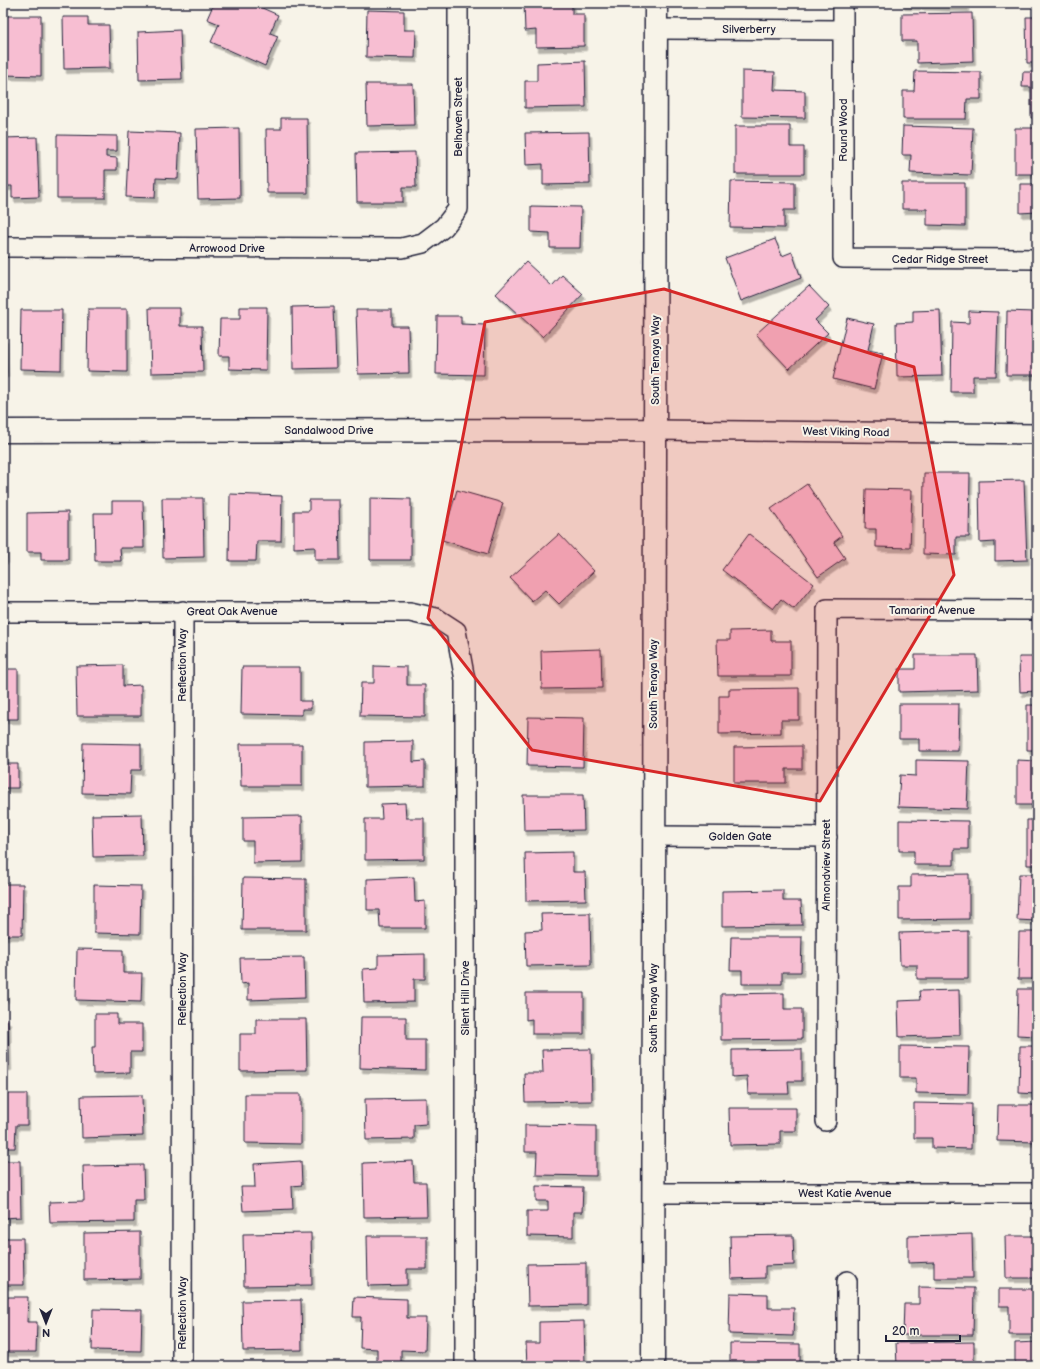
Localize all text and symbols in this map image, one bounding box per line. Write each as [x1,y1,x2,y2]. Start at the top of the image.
street label: Silverberry [722,23,776,36]
street label: Belhaven Street [452,77,465,157]
street label: Round Wood [837,98,850,162]
street label: Arrowood Drive [189,242,265,255]
street label: Cedar Ridge Street [892,253,989,266]
street label: South Tenaya Way [649,315,662,405]
street label: Sandalwood Drive [284,424,374,437]
street label: West Viking Road [802,425,890,439]
street label: Tamarind Avenue [889,604,975,617]
street label: Great Oak Avenue [187,605,278,618]
street label: Reflection Way [176,628,189,702]
street label: South Tenaya Way [647,639,660,729]
street label: Almondview Street [820,819,833,911]
street label: Golden Gate [709,830,772,843]
street label: Reflection Way [176,952,189,1026]
street label: Silent Hill Drive [459,960,472,1036]
street label: South Tenaya Way [647,963,660,1053]
street label: West Katie Avenue [798,1187,892,1200]
street label: Reflection Way [176,1276,189,1350]
north arrow [26,1303,66,1343]
scale bar [886,1317,960,1343]
text: 20 m [892,1324,919,1339]
text: N [42,1326,50,1339]

